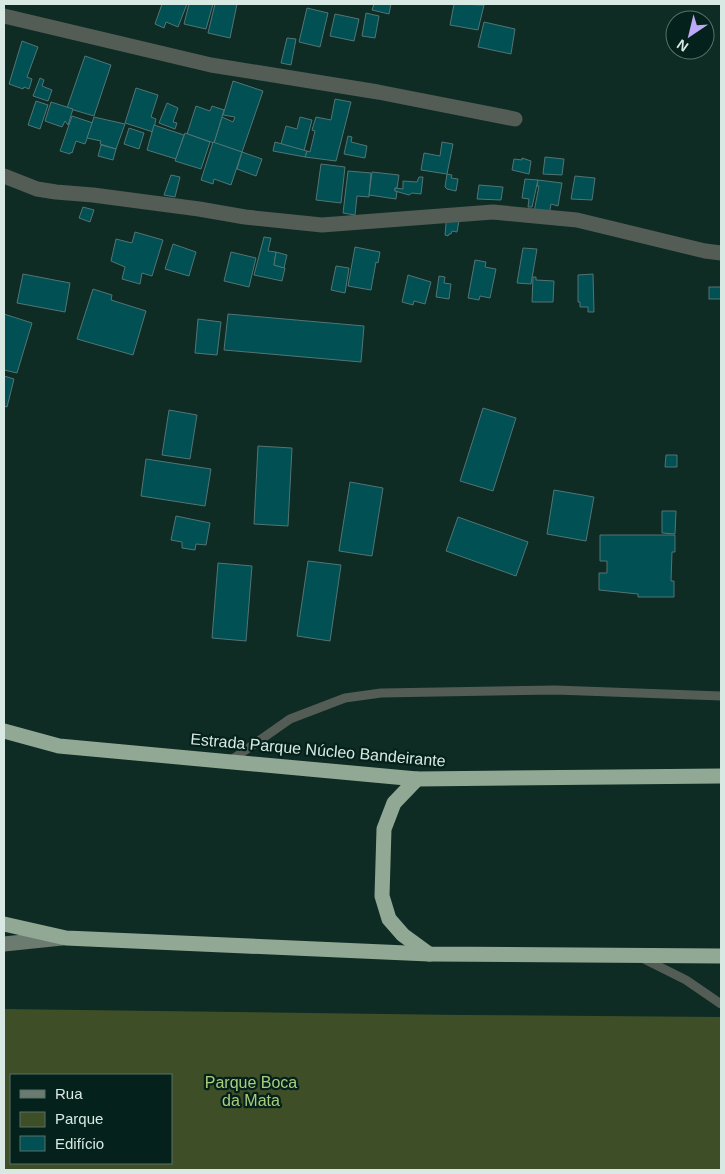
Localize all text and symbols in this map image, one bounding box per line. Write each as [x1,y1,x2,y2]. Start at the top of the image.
north arrow [665,10,715,60]
text: N [674,36,691,55]
street label: Estrada Parque Núcleo Bandeirante [190,730,446,770]
legend [10,1074,172,1164]
park label: Parque Boca da Mata [205,1074,297,1109]
text: Rua [55,1085,83,1102]
text: Parque [55,1110,103,1127]
text: Edifício [55,1135,104,1152]

